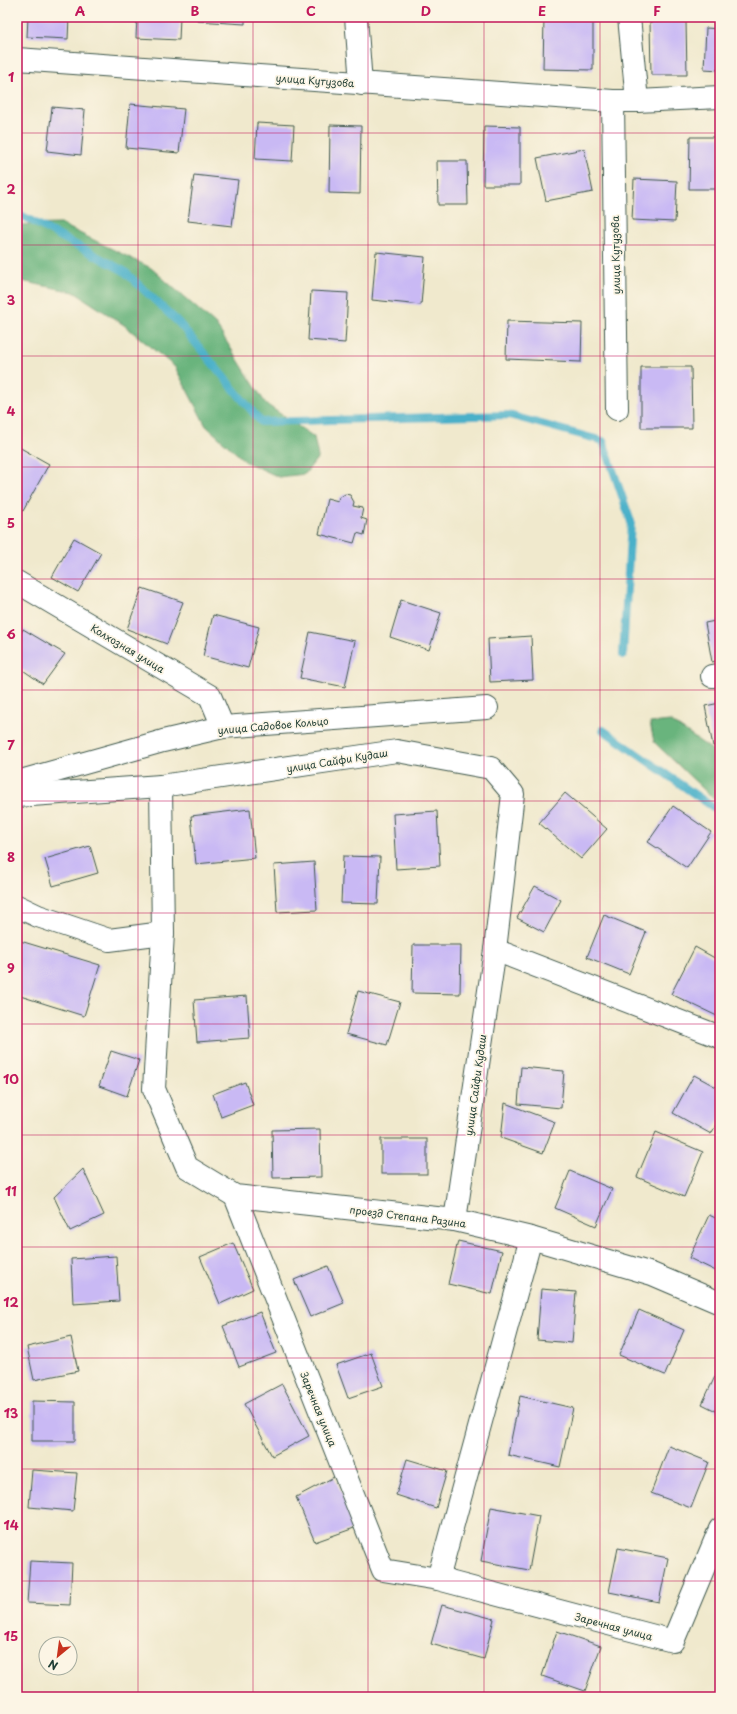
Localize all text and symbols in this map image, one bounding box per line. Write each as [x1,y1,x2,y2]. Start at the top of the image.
text: A [75,1,85,20]
text: B [191,1,200,20]
text: C [306,1,316,20]
text: D [421,1,431,20]
text: E [538,1,546,20]
text: F [653,1,661,20]
text: 1 [8,67,14,86]
street label: улица Кутузова [275,70,355,91]
text: 2 [6,179,16,198]
street label: улица Кутузова [607,215,624,294]
text: 3 [7,290,16,309]
text: 4 [7,401,16,420]
text: 5 [7,513,15,532]
street label: Колхозная улица [88,620,168,676]
text: 6 [6,624,16,643]
street label: улица Садовое Кольцо [217,713,330,737]
text: 7 [7,735,15,754]
street label: улица Сайфи Кудаш [285,745,389,776]
text: 8 [7,847,15,866]
text: 9 [7,958,15,977]
street label: улица Сайфи Кудаш [460,1033,491,1137]
text: 10 [3,1069,19,1088]
text: 11 [5,1181,17,1200]
street label: проезд Степана Разина [349,1201,468,1231]
text: 12 [3,1292,19,1311]
street label: Заречная улица [297,1369,341,1449]
text: 13 [4,1403,19,1422]
text: 14 [3,1515,19,1534]
street label: Заречная улица [574,1608,655,1644]
text: 15 [4,1626,18,1645]
north arrow [38,1636,78,1676]
text: N [45,1655,61,1675]

